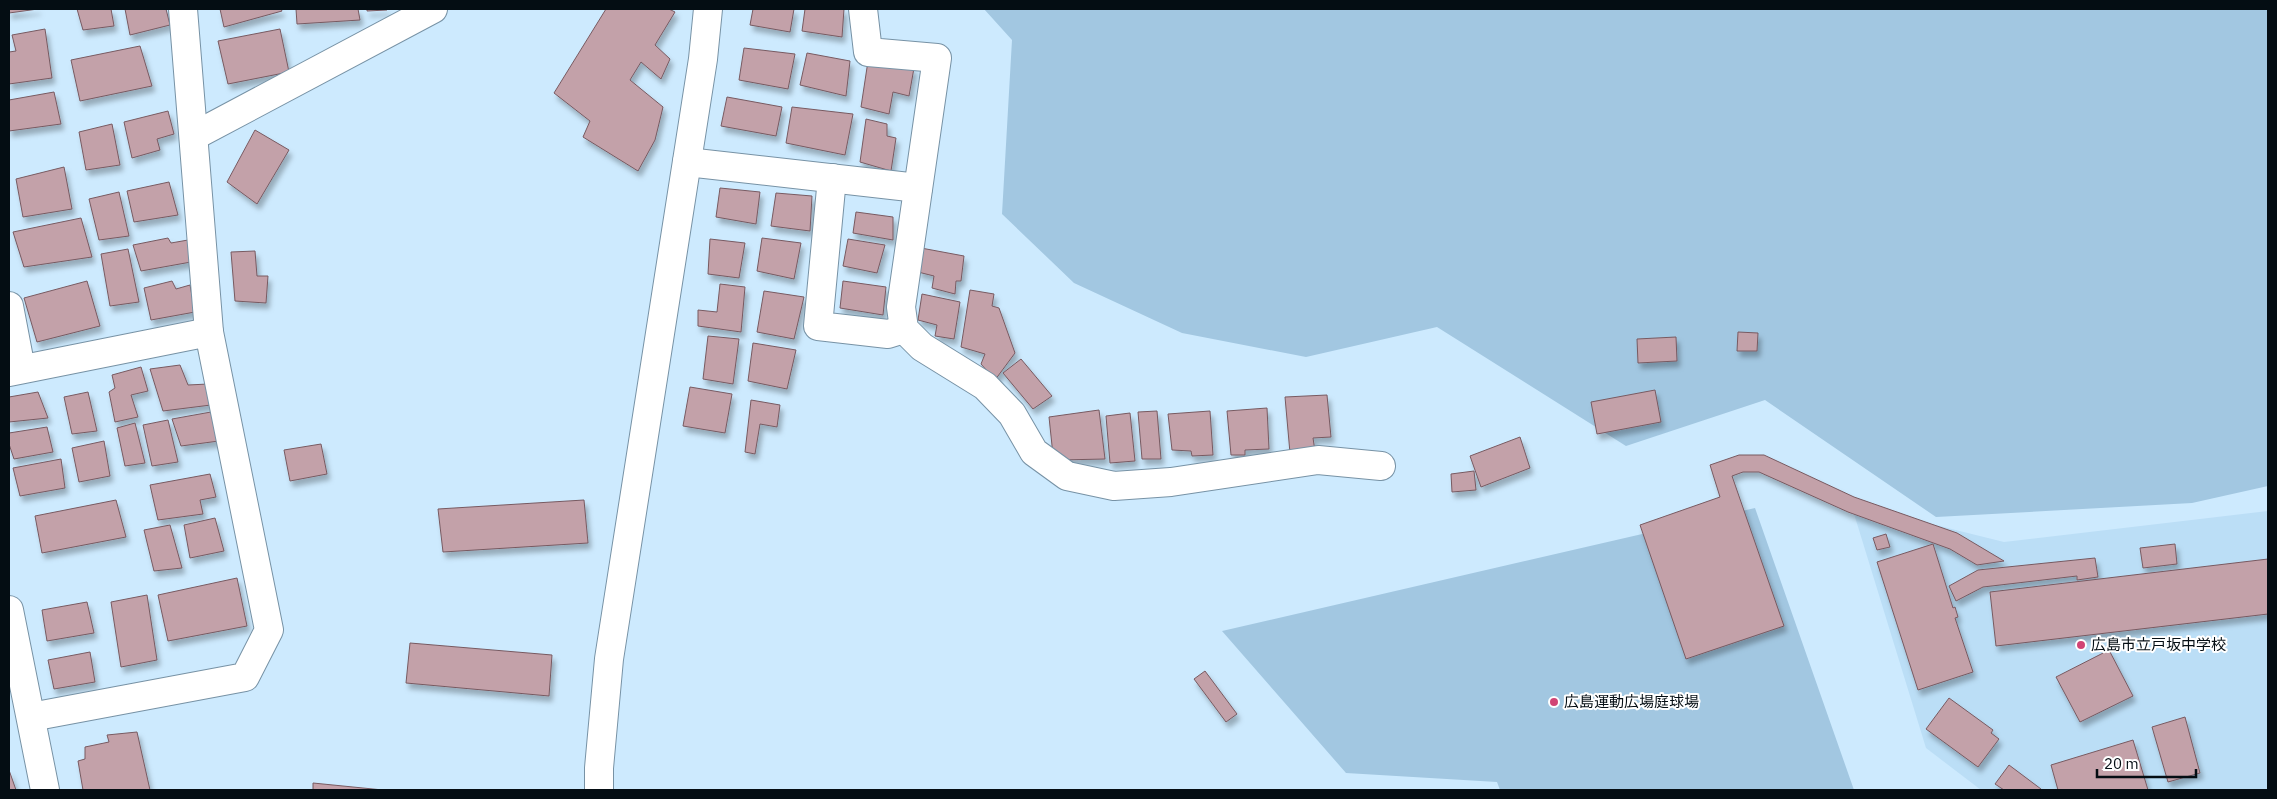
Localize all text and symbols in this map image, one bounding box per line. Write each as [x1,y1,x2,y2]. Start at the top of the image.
place label: 広島市立戸坂中学校 [2091,635,2226,654]
marker: 広島市立戸坂中学校 [2075,639,2087,651]
place label: 広島運動広場庭球場 [1564,692,1699,711]
marker: 広島運動広場庭球場 [1548,696,1560,708]
scale bar [2097,746,2196,778]
text: 20 m [2104,754,2139,773]

